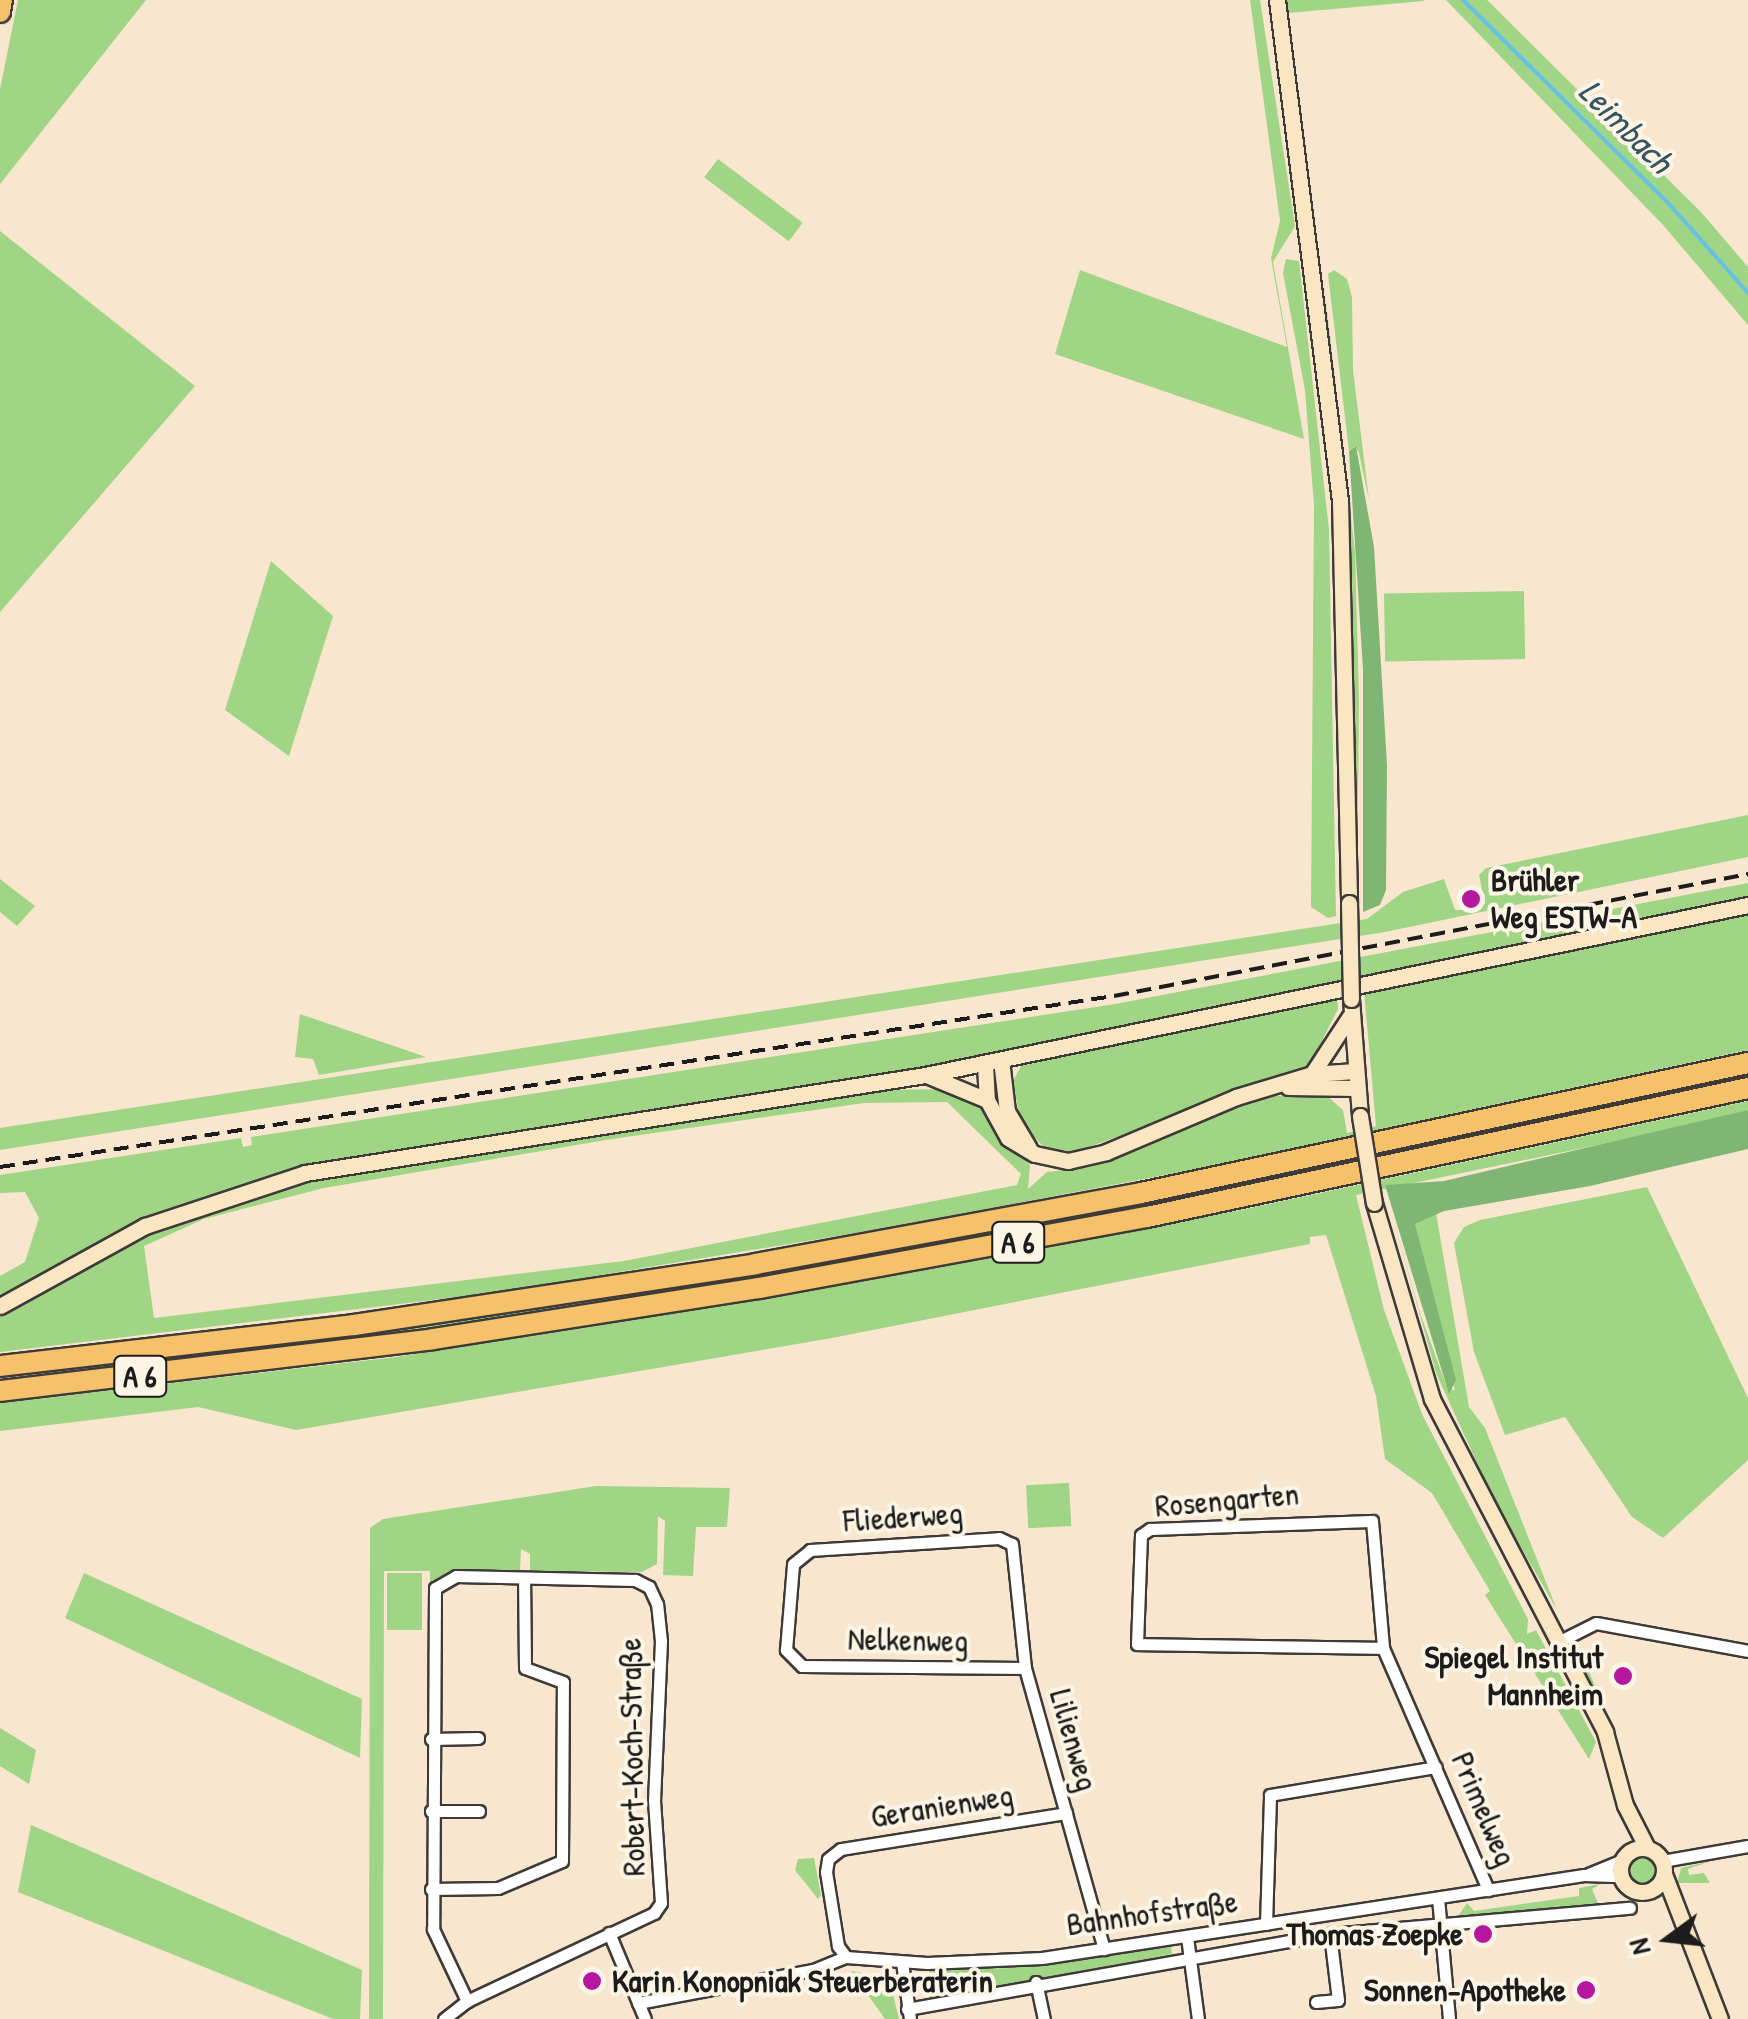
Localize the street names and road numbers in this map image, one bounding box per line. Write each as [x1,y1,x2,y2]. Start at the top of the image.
road number: A 6 [990,1217,1046,1267]
road number: A 6 [112,1351,168,1401]
street label: Rosengarten [1153,1475,1301,1525]
street label: Fliederweg [842,1494,964,1540]
street label: Nelkenweg [847,1620,969,1660]
street label: Robert-Koch-Straße [611,1638,653,1876]
street label: Lilienweg [1041,1685,1107,1795]
street label: Primelweg [1443,1746,1525,1872]
street label: Geranienweg [868,1776,1016,1836]
street label: Bahnhofstraße [1064,1882,1240,1944]

